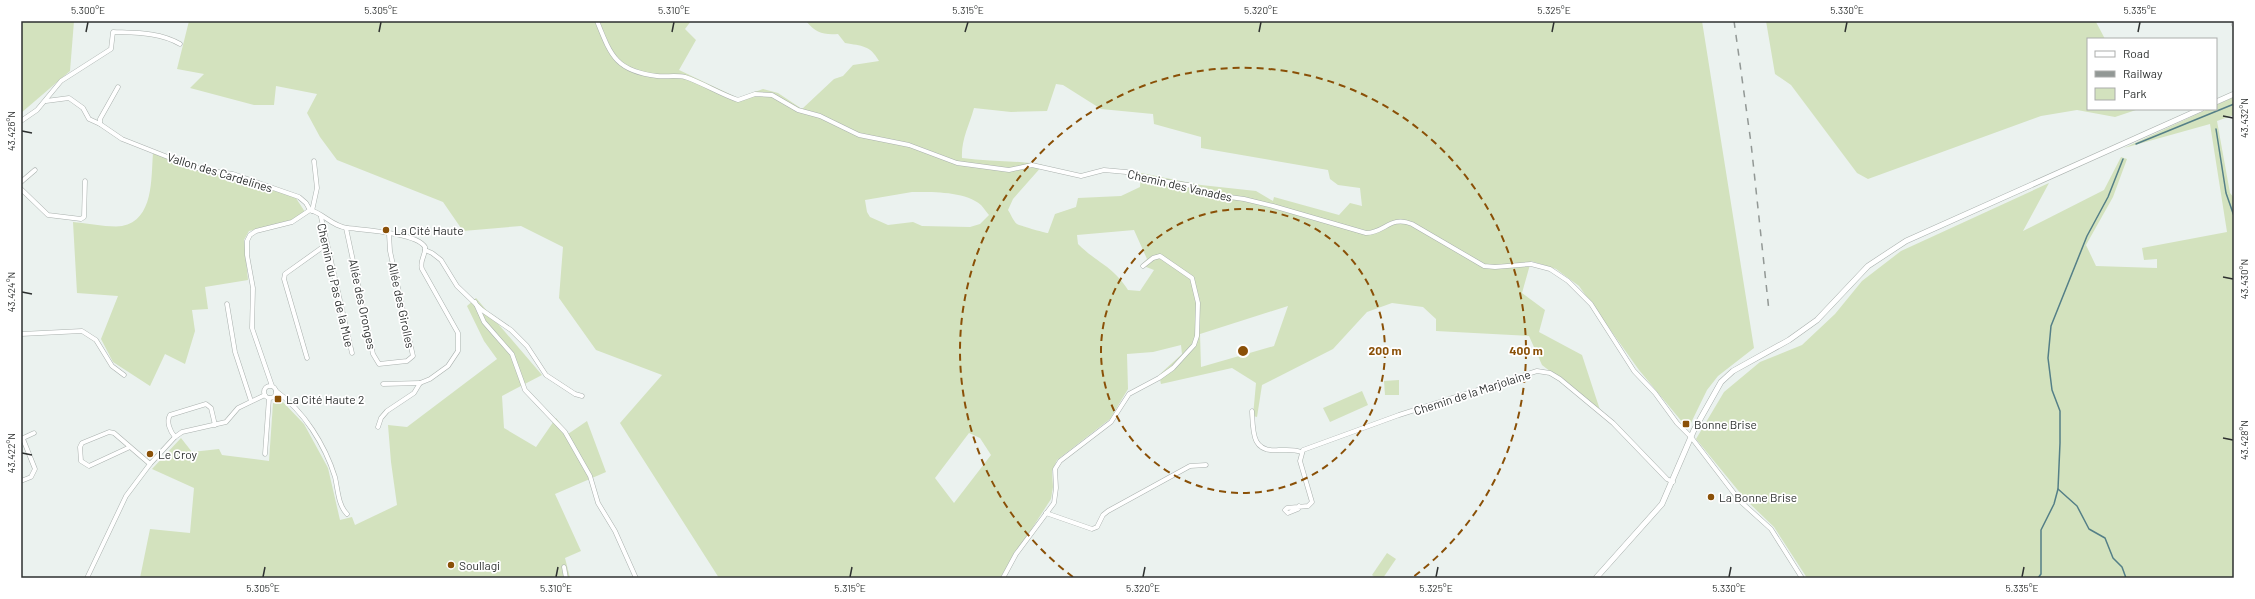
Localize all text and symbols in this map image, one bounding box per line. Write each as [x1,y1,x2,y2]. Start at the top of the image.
text: 5.300°E [71,4,105,16]
text: 5.305°E [364,4,398,16]
text: 5.310°E [658,4,690,16]
text: 5.315°E [952,4,984,16]
text: 5.320°E [1244,4,1278,16]
text: 5.325°E [1537,4,1571,16]
text: 5.330°E [1830,4,1864,16]
text: 5.335°E [2123,4,2157,16]
legend [2087,38,2217,110]
text: Road [2123,46,2150,60]
text: Railway [2123,66,2163,80]
text: Park [2123,86,2147,100]
text: 43.432°N [2238,98,2250,138]
text: 43.426°N [5,111,17,151]
street label: Vallon des Cardelines [166,149,275,195]
street label: Chemin des Vanades [1126,166,1234,204]
street label: Chemin du Pas de la Mue [315,222,357,348]
place label: La Cité Haute [394,223,464,237]
marker: La Cité Haute [381,225,391,235]
street label: Allée des Oronges [347,257,379,351]
text: 43.430°N [2238,259,2250,299]
street label: Allée des Girolles [386,261,418,350]
text: 43.424°N [5,272,17,312]
text: 200 m [1369,343,1401,357]
text: 400 m [1509,343,1543,357]
centre of rings [1236,344,1250,358]
street label: Chemin de la Marjolaine [1412,367,1532,417]
place label: La Cité Haute 2 [286,392,365,406]
marker: La Cité Haute 2 [273,394,283,404]
place label: Bonne Brise [1694,417,1757,431]
marker: Bonne Brise [1681,419,1691,429]
text: 43.428°N [2238,420,2250,460]
text: 43.422°N [5,433,17,473]
place label: Le Croy [158,447,198,461]
marker: Le Croy [145,449,155,459]
place label: La Bonne Brise [1719,490,1797,504]
marker: La Bonne Brise [1706,492,1716,502]
place label: Soullagi [459,558,500,572]
marker: Soullagi [446,560,456,570]
text: 5.305°E [246,582,280,594]
text: 5.310°E [540,582,572,594]
text: 5.315°E [834,582,866,594]
text: 5.320°E [1126,582,1160,594]
text: 5.325°E [1419,582,1453,594]
text: 5.330°E [1712,582,1746,594]
text: 5.335°E [2005,582,2039,594]

